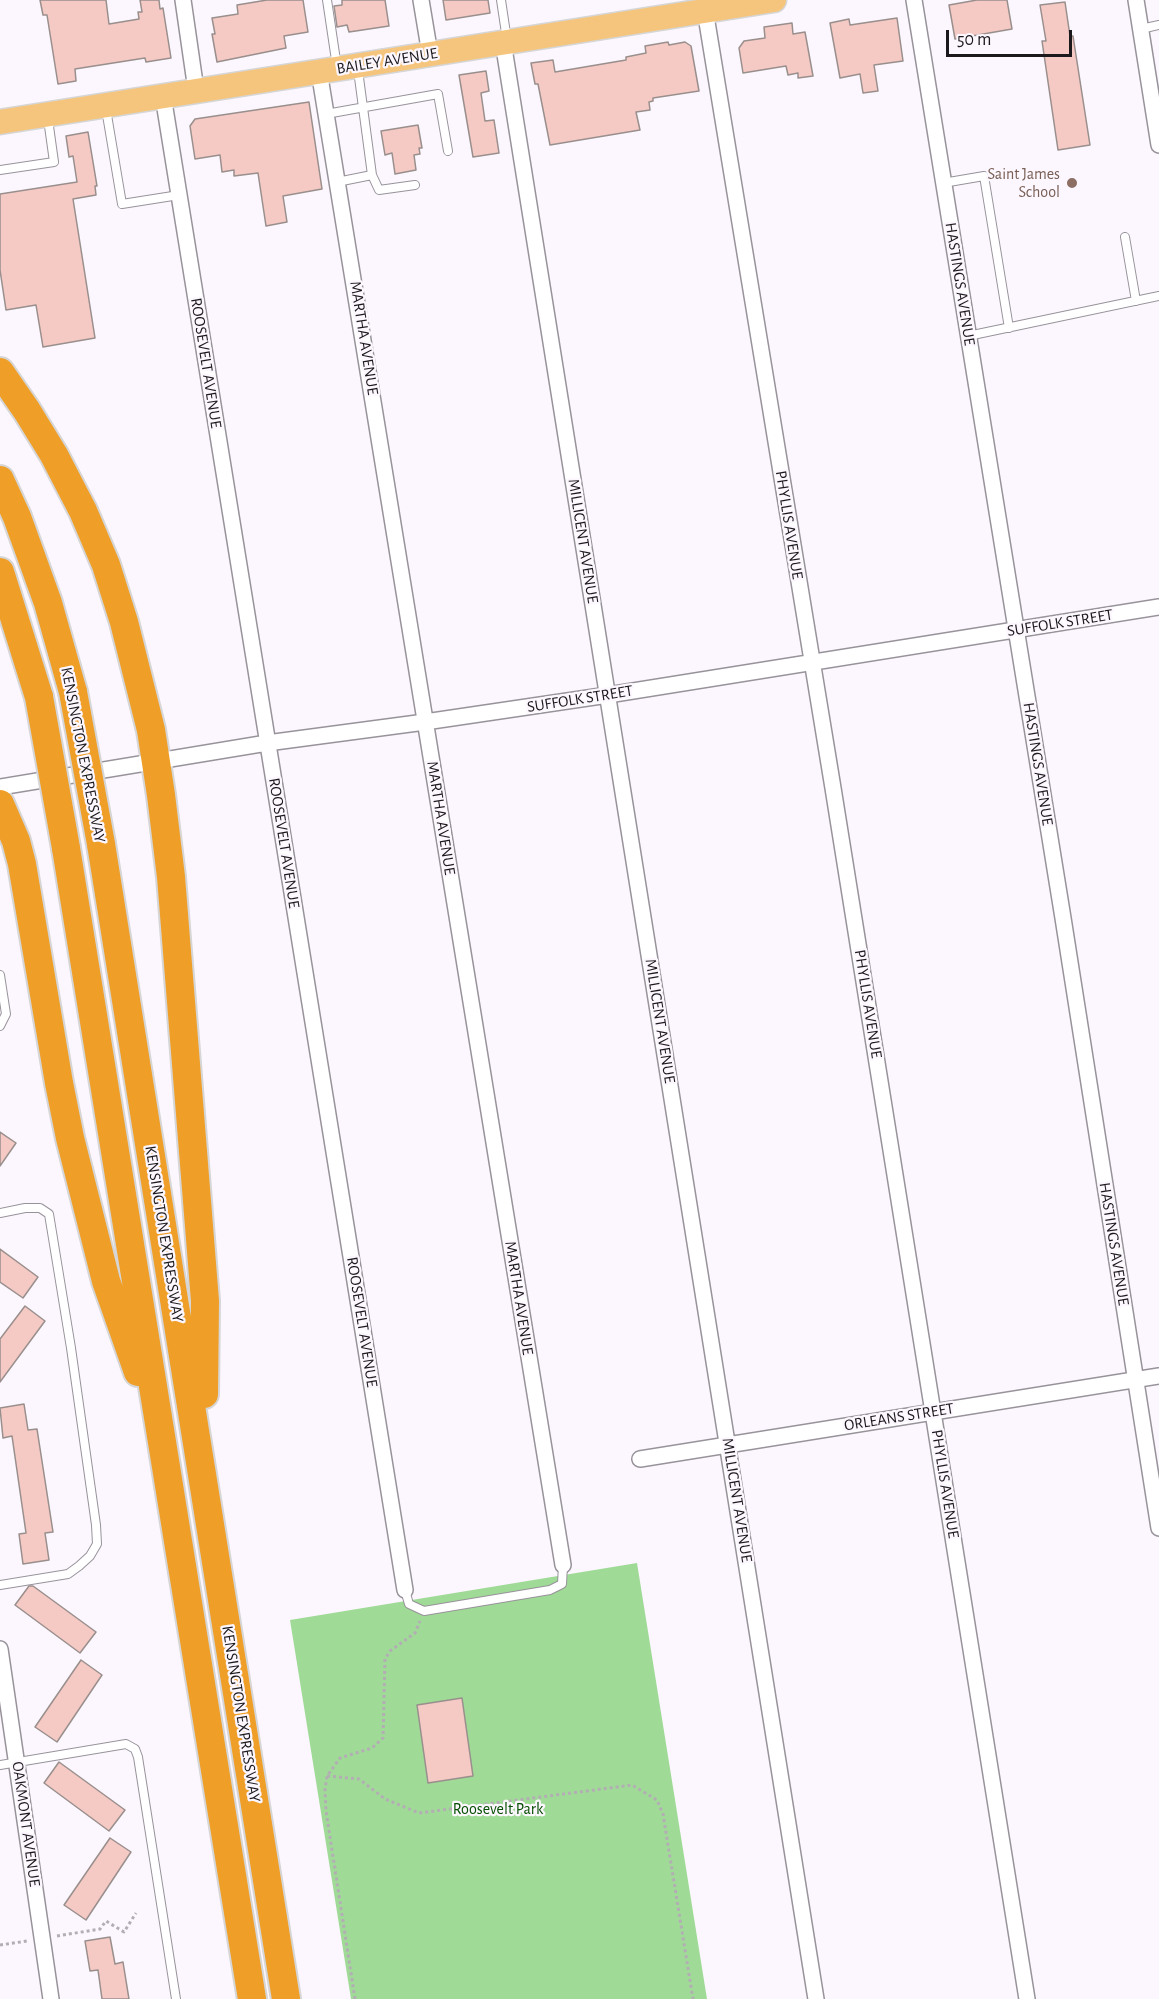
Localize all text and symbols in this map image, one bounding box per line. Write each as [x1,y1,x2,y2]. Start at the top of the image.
scale bar [949,18,1075,56]
text: 50 m [957,31,991,49]
street label: BAILEY AVENUE [335,44,439,78]
place label: Saint James School [988,164,1060,202]
marker: Saint James School [1065,176,1079,190]
street label: HASTINGS AVENUE [941,221,979,347]
street label: MARTHA AVENUE [346,280,382,396]
street label: ROOSEVELT AVENUE [186,296,226,430]
street label: PHYLLIS AVENUE [771,469,807,581]
street label: MILLICENT AVENUE [564,477,602,605]
street label: SUFFOLK STREET [1006,605,1114,641]
street label: KENSINGTON EXPRESSWAY [57,666,109,844]
street label: SUFFOLK STREET [526,681,634,717]
street label: HASTINGS AVENUE [1019,701,1057,827]
street label: MARTHA AVENUE [423,760,459,876]
street label: ROOSEVELT AVENUE [264,776,304,910]
street label: PHYLLIS AVENUE [850,948,886,1060]
street label: MILLICENT AVENUE [641,957,679,1085]
street label: KENSINGTON EXPRESSWAY [141,1144,187,1324]
street label: HASTINGS AVENUE [1095,1181,1133,1307]
street label: MARTHA AVENUE [501,1240,537,1356]
street label: ROOSEVELT AVENUE [342,1255,382,1389]
street label: ORLEANS STREET [843,1399,955,1435]
street label: PHYLLIS AVENUE [927,1428,963,1540]
street label: MILLICENT AVENUE [718,1436,756,1564]
street label: KENSINGTON EXPRESSWAY [218,1624,264,1804]
street label: OAKMONT AVENUE [8,1760,44,1888]
park label: Roosevelt Park [453,1799,543,1819]

